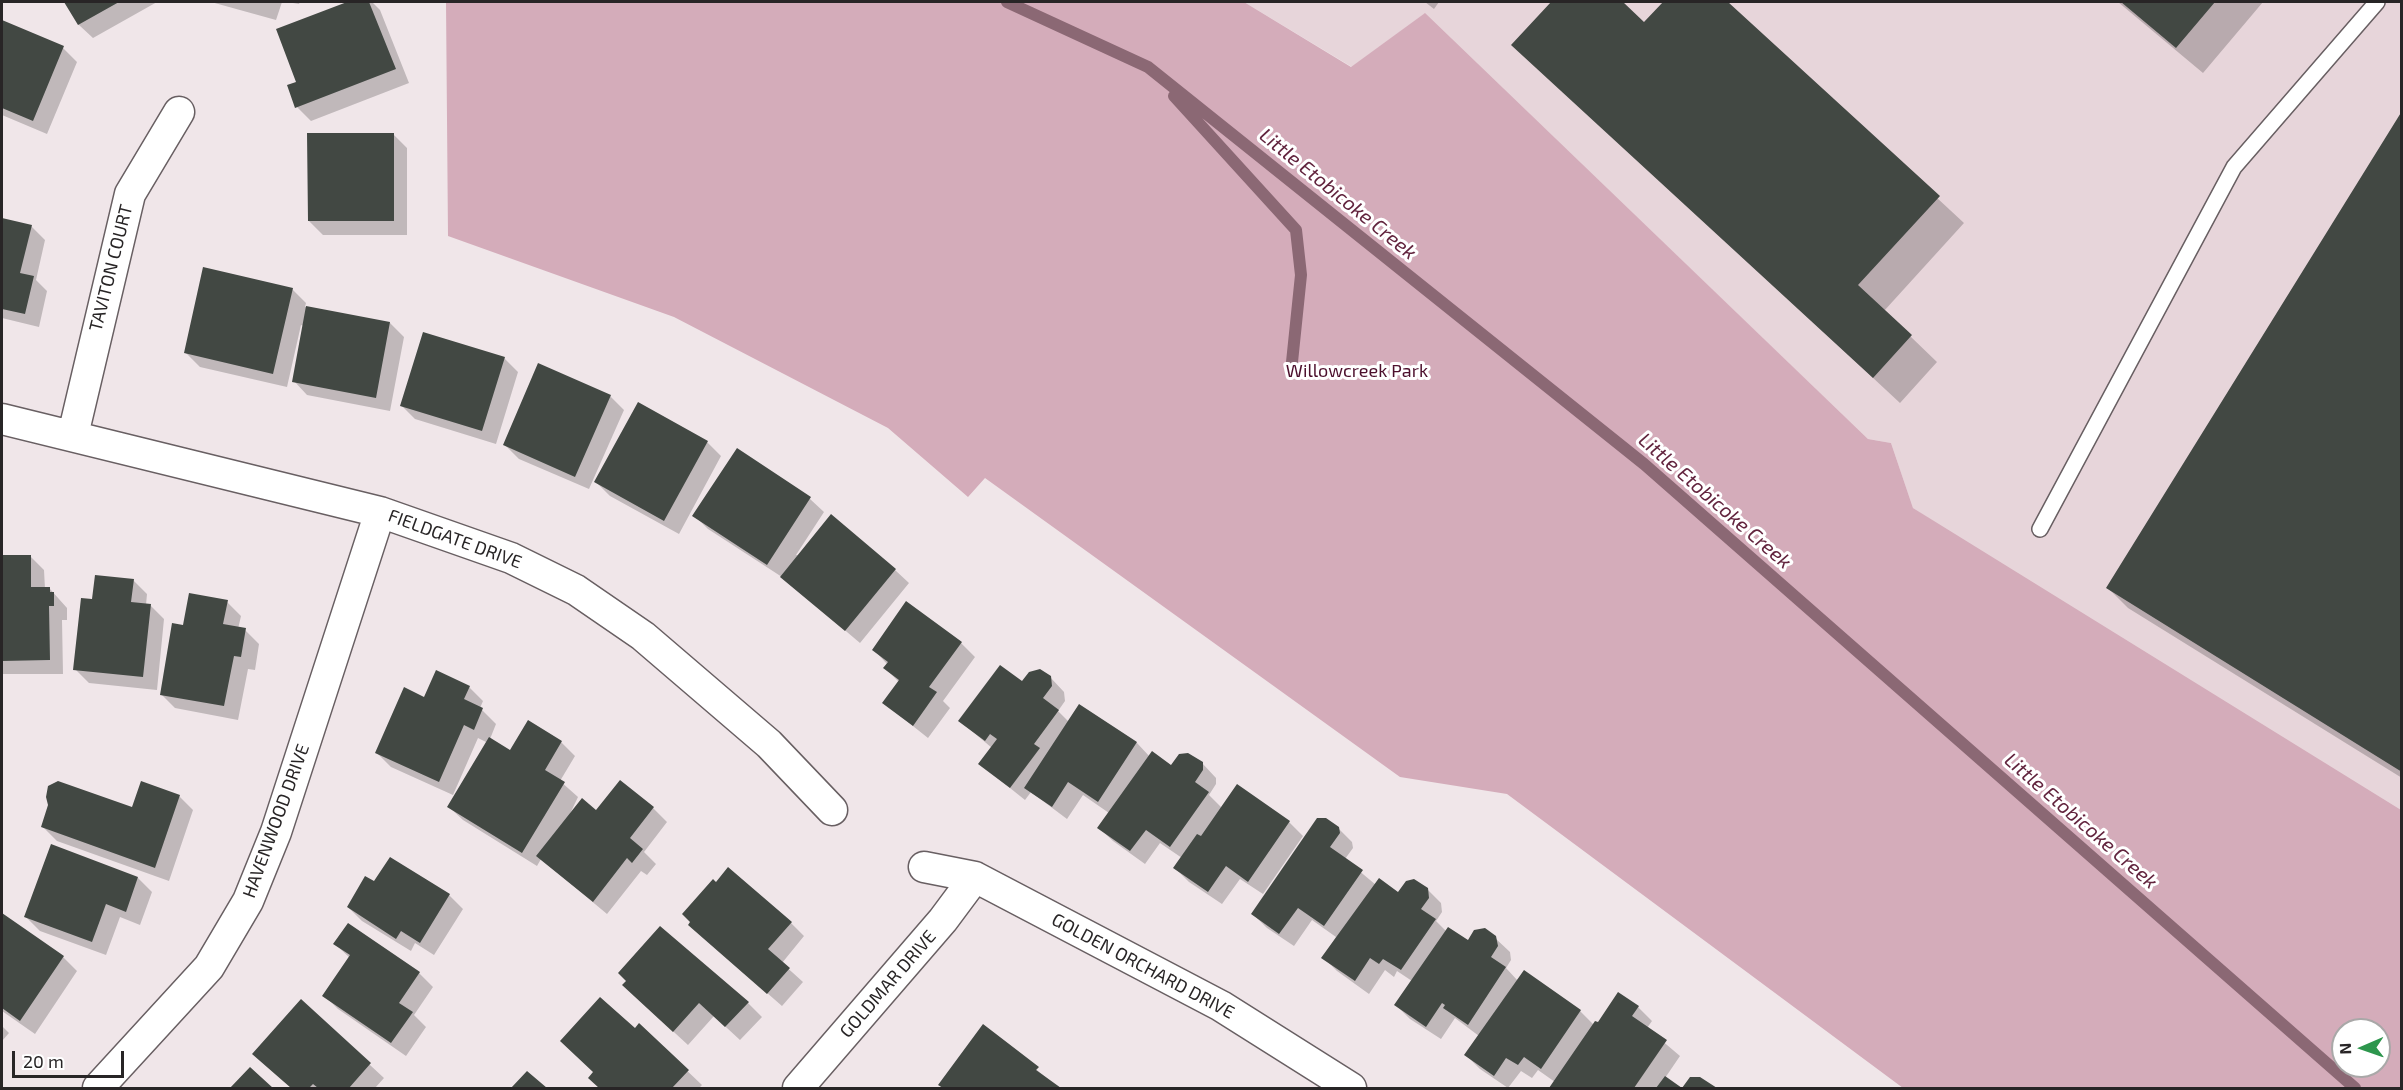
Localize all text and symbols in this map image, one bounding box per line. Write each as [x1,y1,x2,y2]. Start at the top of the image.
water label: Little Etobicoke Creek [1255,123,1421,265]
street label: TAVITON COURT [85,202,137,334]
park label: Willowcreek Park [1286,360,1428,382]
water label: Little Etobicoke Creek [1634,428,1796,574]
street label: FIELDGATE DRIVE [385,505,525,573]
street label: HAVENWOOD DRIVE [238,741,314,901]
water label: Little Etobicoke Creek [2000,748,2162,894]
street label: GOLDEN ORCHARD DRIVE [1048,909,1238,1023]
street label: GOLDMAR DRIVE [835,926,941,1042]
north arrow [2331,1018,2391,1078]
scale bar [15,1039,128,1077]
text: N [2335,1042,2354,1055]
text: 20 m [23,1050,64,1072]

